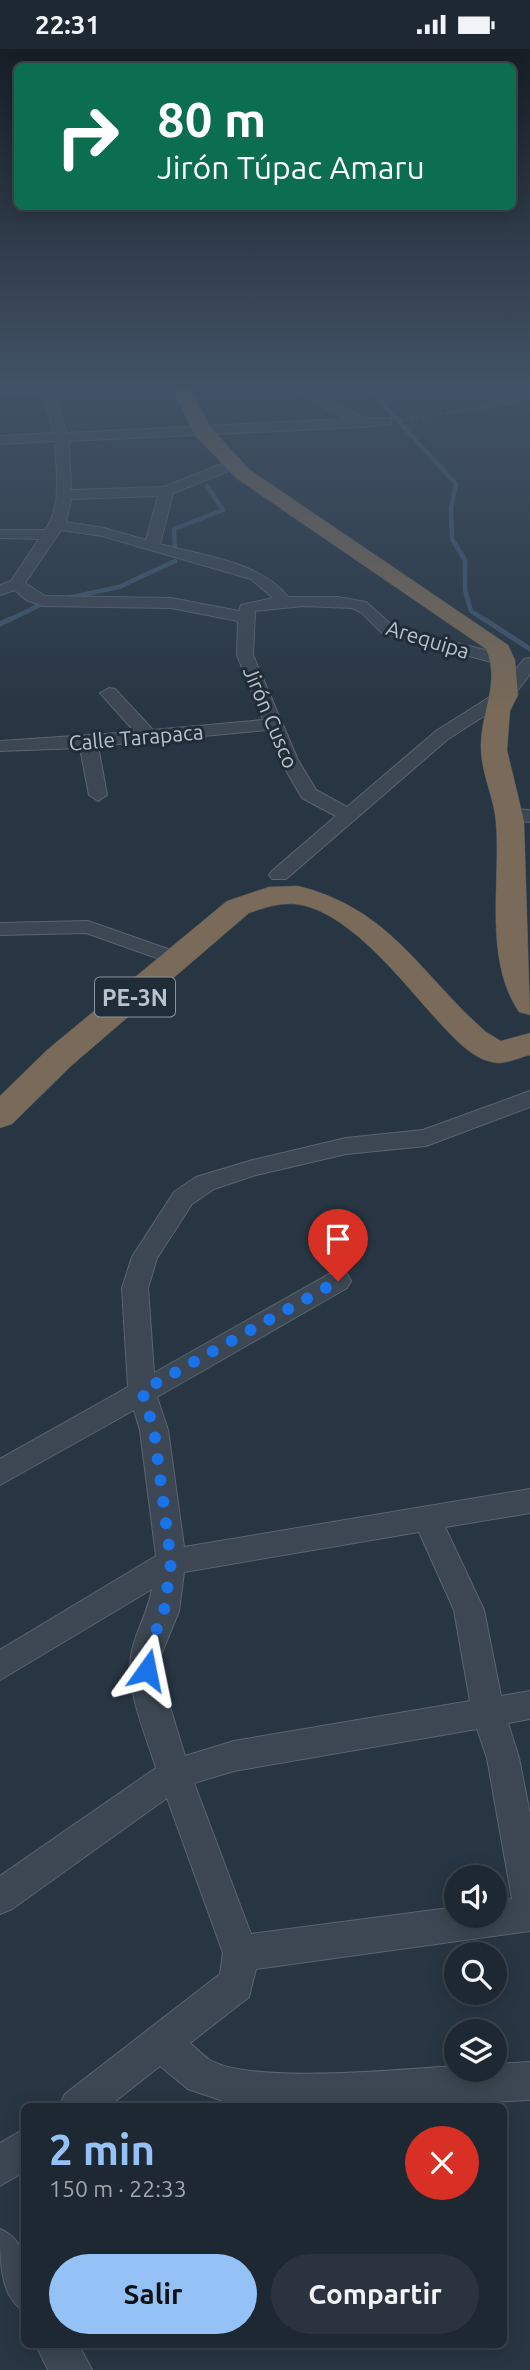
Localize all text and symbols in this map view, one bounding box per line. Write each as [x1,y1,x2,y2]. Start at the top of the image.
text: 22:31 [35,10,100,39]
icon: right [42,91,133,182]
text: 80 m [157,91,266,146]
text: Jirón Túpac Amaru [157,149,425,185]
street label: Arequipa [384,615,472,663]
street label: Jirón Cusco [239,662,303,772]
street label: Calle Tarapaca [68,719,204,755]
road number: PE-3N [95,977,175,1016]
pin [308,1209,368,1281]
icon: arrive [319,1220,357,1258]
position arrow [110,1633,184,1707]
map controls [444,1865,507,2082]
button: sound [444,1865,507,1928]
button: search [444,1942,507,2005]
button: layers [444,2019,507,2082]
text: 2 min [49,2126,155,2173]
button: close [405,2126,479,2200]
text: 150 m · 22:33 [49,2176,187,2201]
button: Salir [49,2254,257,2334]
button: Compartir [271,2254,479,2334]

